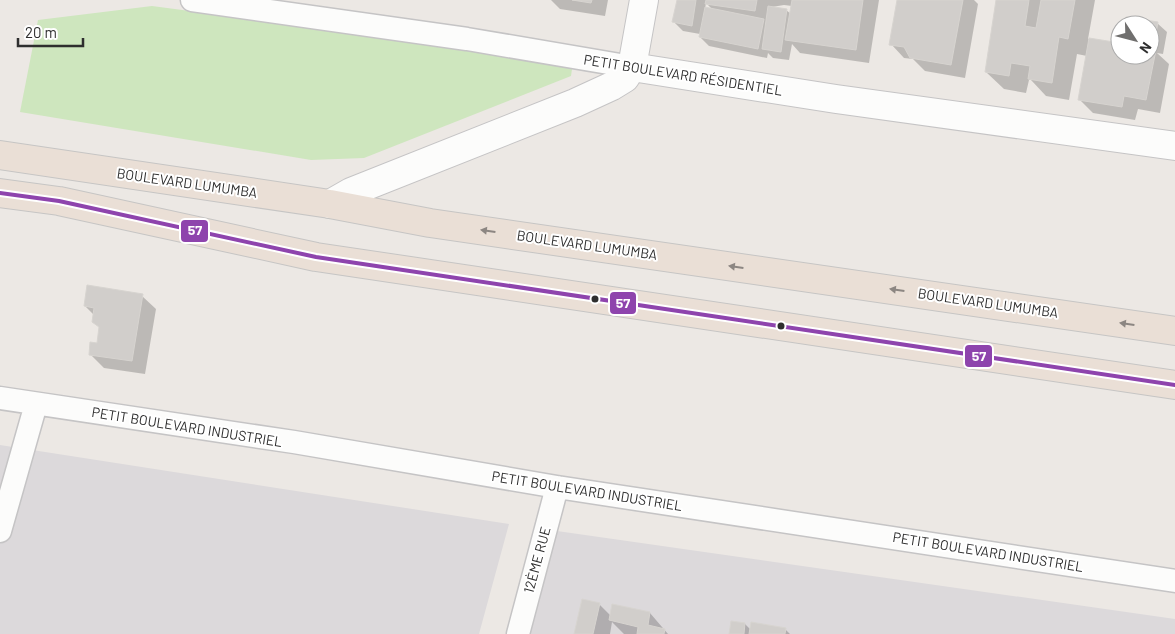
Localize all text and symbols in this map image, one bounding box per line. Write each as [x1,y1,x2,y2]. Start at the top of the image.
scale bar [18,15,82,47]
north arrow [1110,15,1160,65]
text: 20 m [25,23,57,41]
text: N [1136,39,1156,57]
street label: PETIT BOULEVARD RÉSIDENTIEL [582,50,784,99]
street label: BOULEVARD LUMUMBA [116,164,259,201]
line badge: 57 [180,219,209,243]
text: 57 [188,221,202,238]
street label: BOULEVARD LUMUMBA [516,226,659,263]
one-way arrow [480,227,496,235]
one-way arrow [727,263,743,271]
street label: BOULEVARD LUMUMBA [917,284,1060,321]
one-way arrow [888,286,904,294]
line badge: 57 [609,291,637,315]
unlabelled marker [590,294,600,304]
text: 57 [616,294,630,311]
one-way arrow [1118,319,1134,327]
unlabelled marker [776,321,786,331]
line badge: 57 [964,344,993,368]
text: 57 [972,347,986,364]
street label: PETIT BOULEVARD INDUSTRIEL [91,403,284,450]
street label: PETIT BOULEVARD INDUSTRIEL [491,467,684,514]
street label: 12ÈME RUE [519,525,554,595]
street label: PETIT BOULEVARD INDUSTRIEL [892,528,1085,575]

